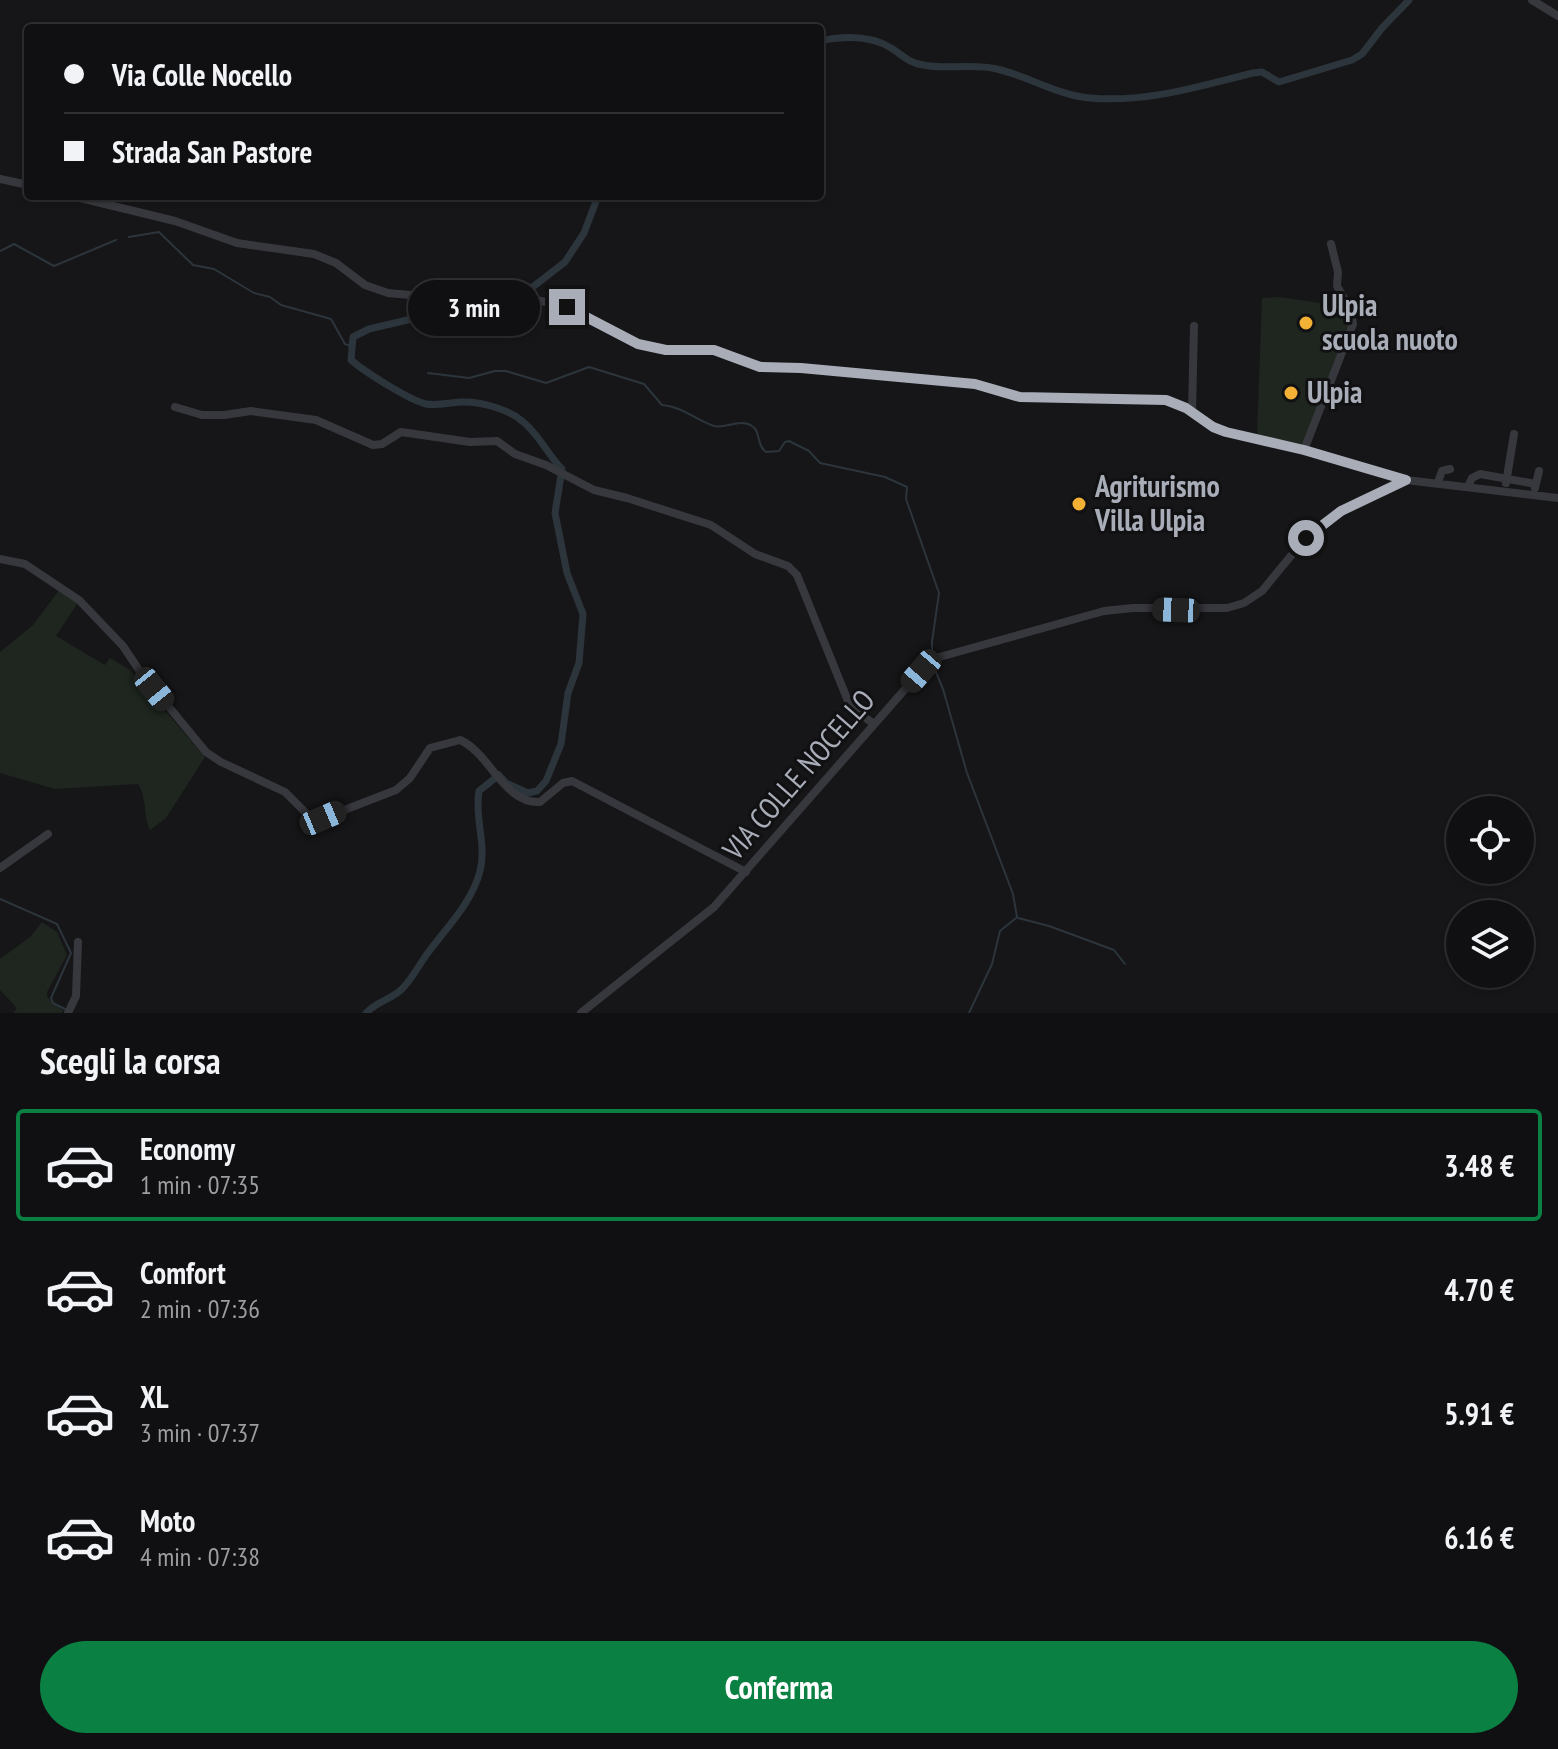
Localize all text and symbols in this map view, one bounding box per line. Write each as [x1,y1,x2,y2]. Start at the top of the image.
text: Via Colle Nocello [112,55,292,94]
text: Strada San Pastore [112,132,312,171]
callout: 3 min [407,279,539,335]
place label: Ulpia scuola nuoto [1322,285,1458,358]
route end [549,289,585,325]
text: 3 min [448,291,500,324]
marker: Ulpia scuola nuoto [1297,314,1315,332]
place label: Ulpia [1307,372,1362,411]
marker: Ulpia [1282,384,1300,402]
place label: Agriturismo Villa Ulpia [1094,466,1220,539]
marker: Agriturismo Villa Ulpia [1070,495,1088,513]
route start [1288,520,1324,556]
car [1152,597,1200,623]
car [896,645,946,697]
car [130,663,178,715]
street label: VIA COLLE NOCELLO [713,681,882,868]
map controls [1446,796,1534,988]
button: locate [1446,796,1534,884]
car [296,798,350,838]
button: layers [1446,900,1534,988]
text: Scegli la corsa [40,1037,221,1084]
icon: car [44,1129,116,1201]
text: Economy [140,1129,235,1168]
text: 3.48 € [1444,1146,1514,1185]
text: 1 min · 07:35 [140,1168,260,1201]
icon: car [44,1253,116,1325]
text: Comfort [140,1253,226,1292]
text: 4.70 € [1444,1270,1514,1309]
text: 2 min · 07:36 [140,1292,260,1325]
icon: car [44,1377,116,1449]
text: XL [140,1377,169,1416]
text: 5.91 € [1444,1394,1514,1433]
text: 3 min · 07:37 [140,1416,260,1449]
icon: car [44,1501,116,1573]
text: Moto [140,1501,195,1540]
text: 6.16 € [1444,1518,1514,1557]
text: 4 min · 07:38 [140,1540,260,1573]
button: Conferma [40,1641,1518,1733]

